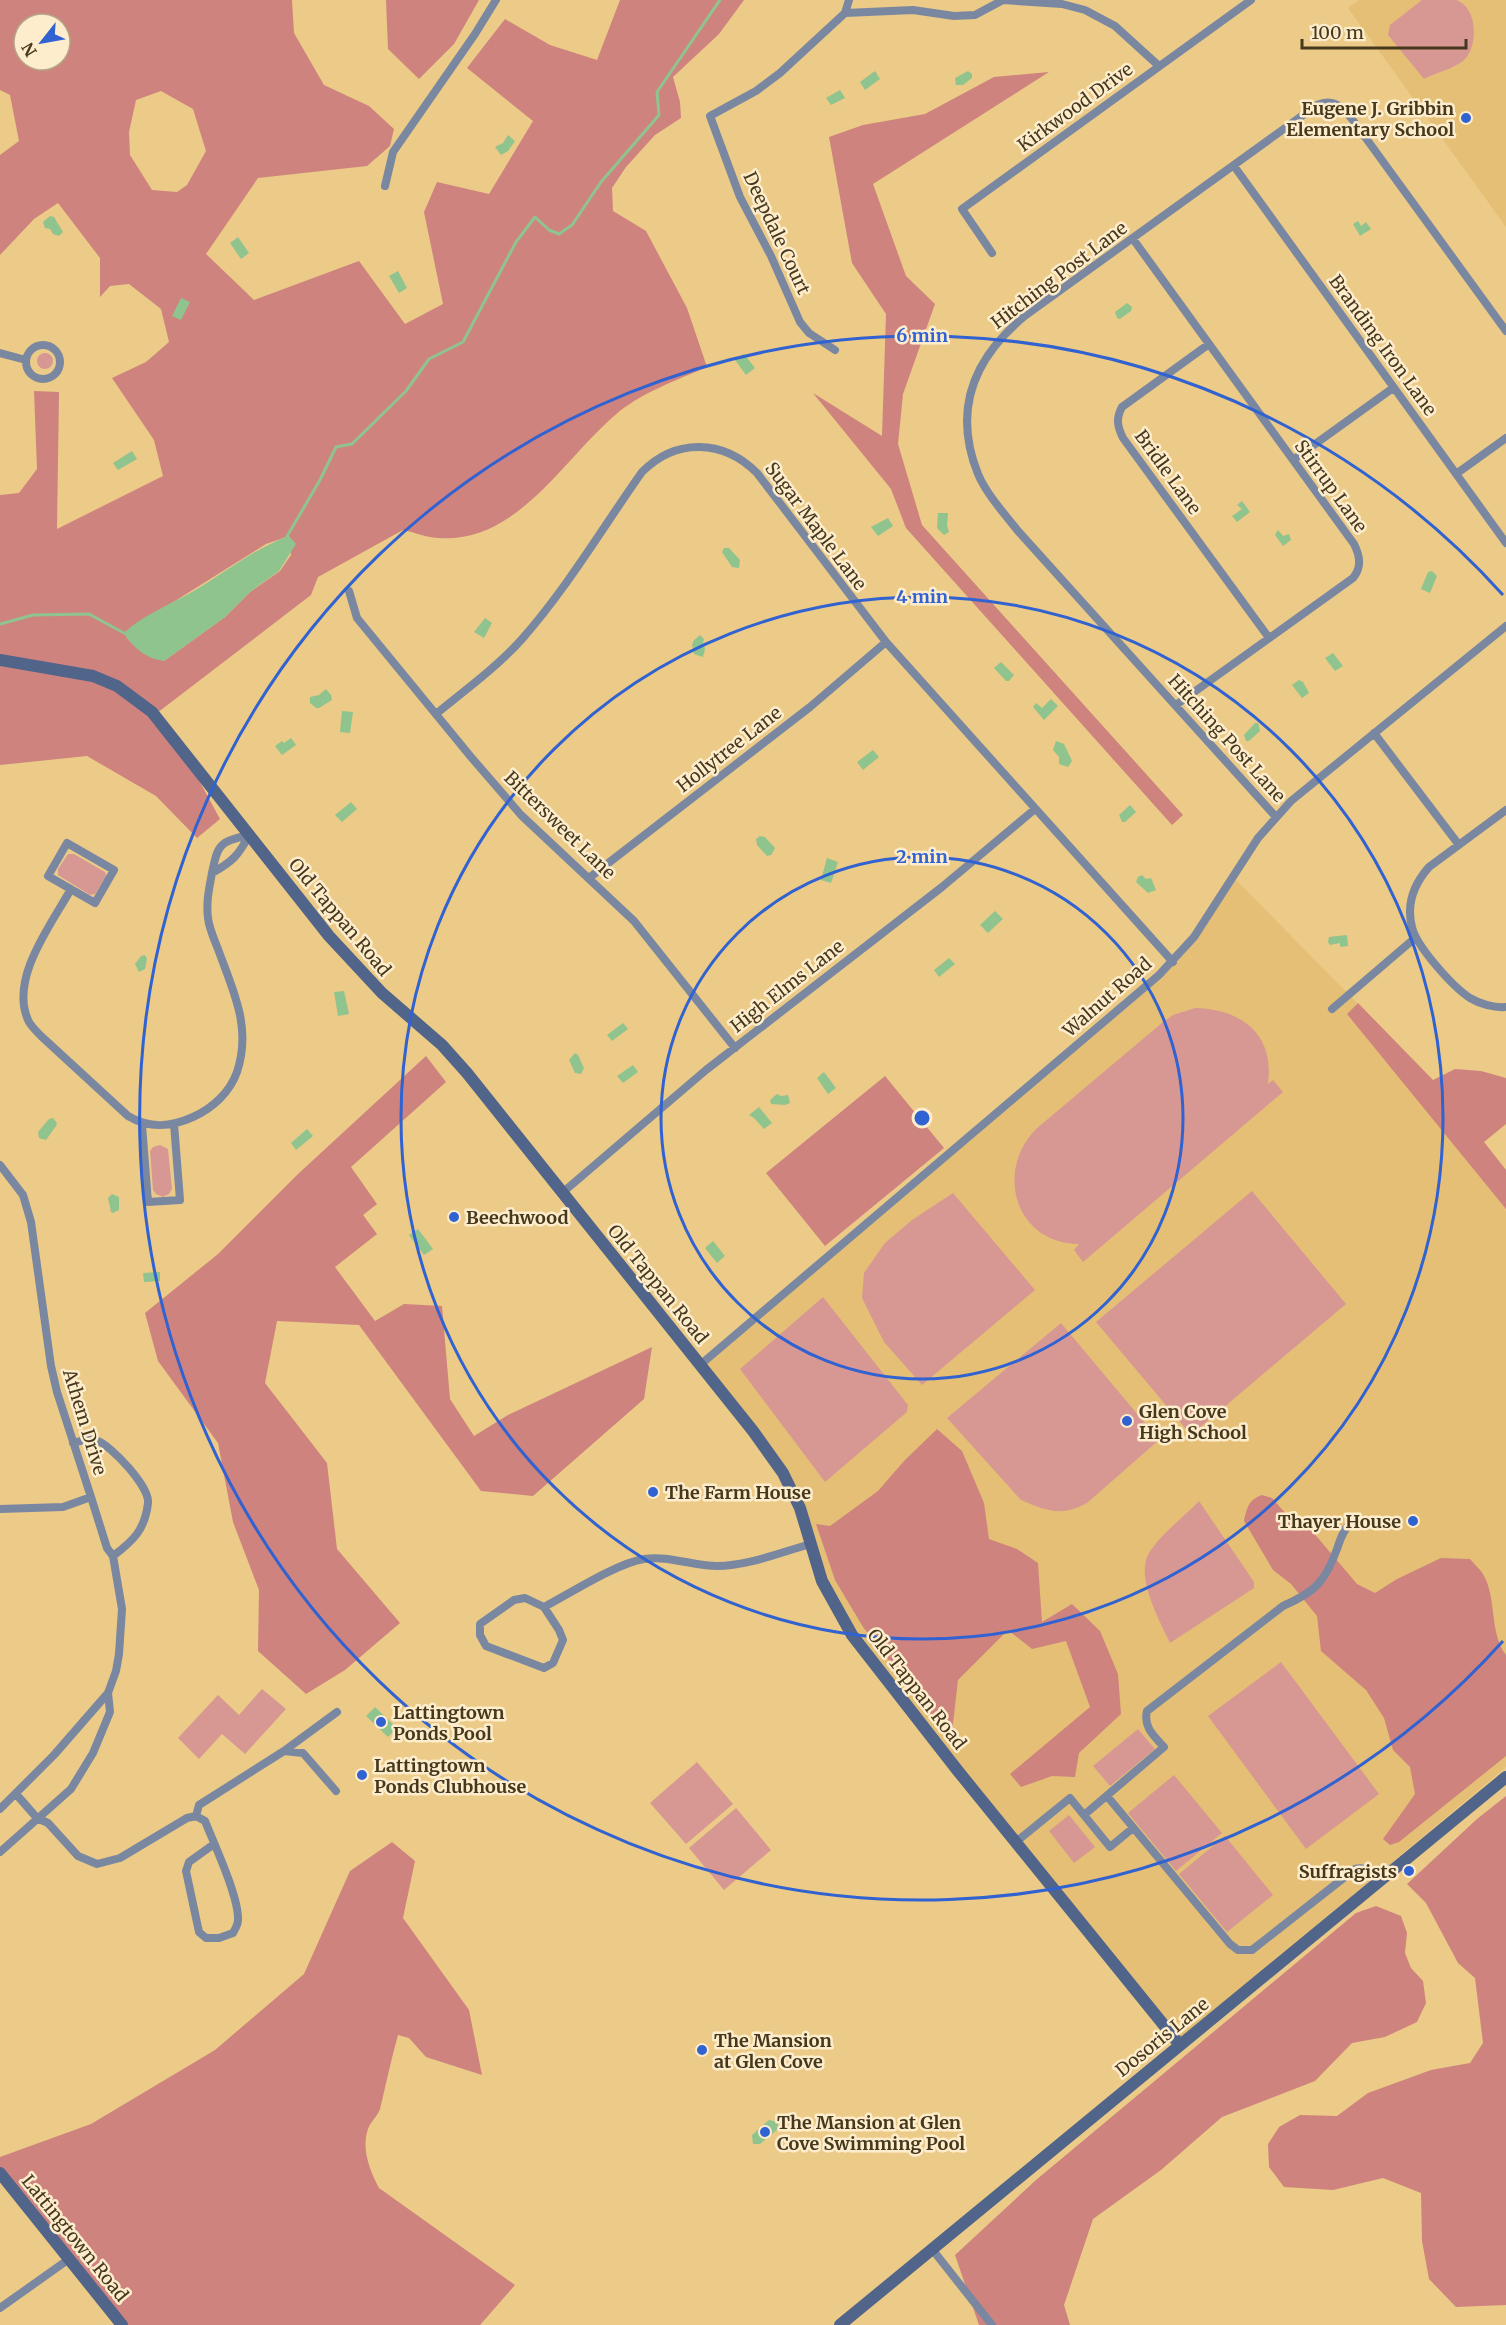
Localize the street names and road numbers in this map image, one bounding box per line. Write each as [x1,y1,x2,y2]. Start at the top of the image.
street label: Kirkwood Drive [1013,58,1137,156]
street label: Deepdale Court [738,168,816,298]
street label: Hitching Post Lane [986,216,1132,334]
street label: Branding Iron Lane [1324,270,1442,420]
street label: Bridle Lane [1130,425,1206,519]
street label: Stirrup Lane [1290,435,1372,537]
street label: Sugar Maple Lane [760,457,872,595]
street label: Hitching Post Lane [1163,669,1291,807]
street label: Hollytree Lane [672,701,786,797]
street label: Bittersweet Lane [500,766,620,884]
street label: Old Tappan Road [284,853,396,981]
street label: High Elms Lane [726,935,848,1037]
street label: Walnut Road [1057,952,1156,1042]
street label: Old Tappan Road [603,1220,713,1348]
street label: Athem Drive [58,1365,112,1478]
street label: Old Tappan Road [863,1624,971,1754]
street label: Dosoris Lane [1111,1992,1213,2082]
street label: Lattingtown Road [17,2170,133,2306]

